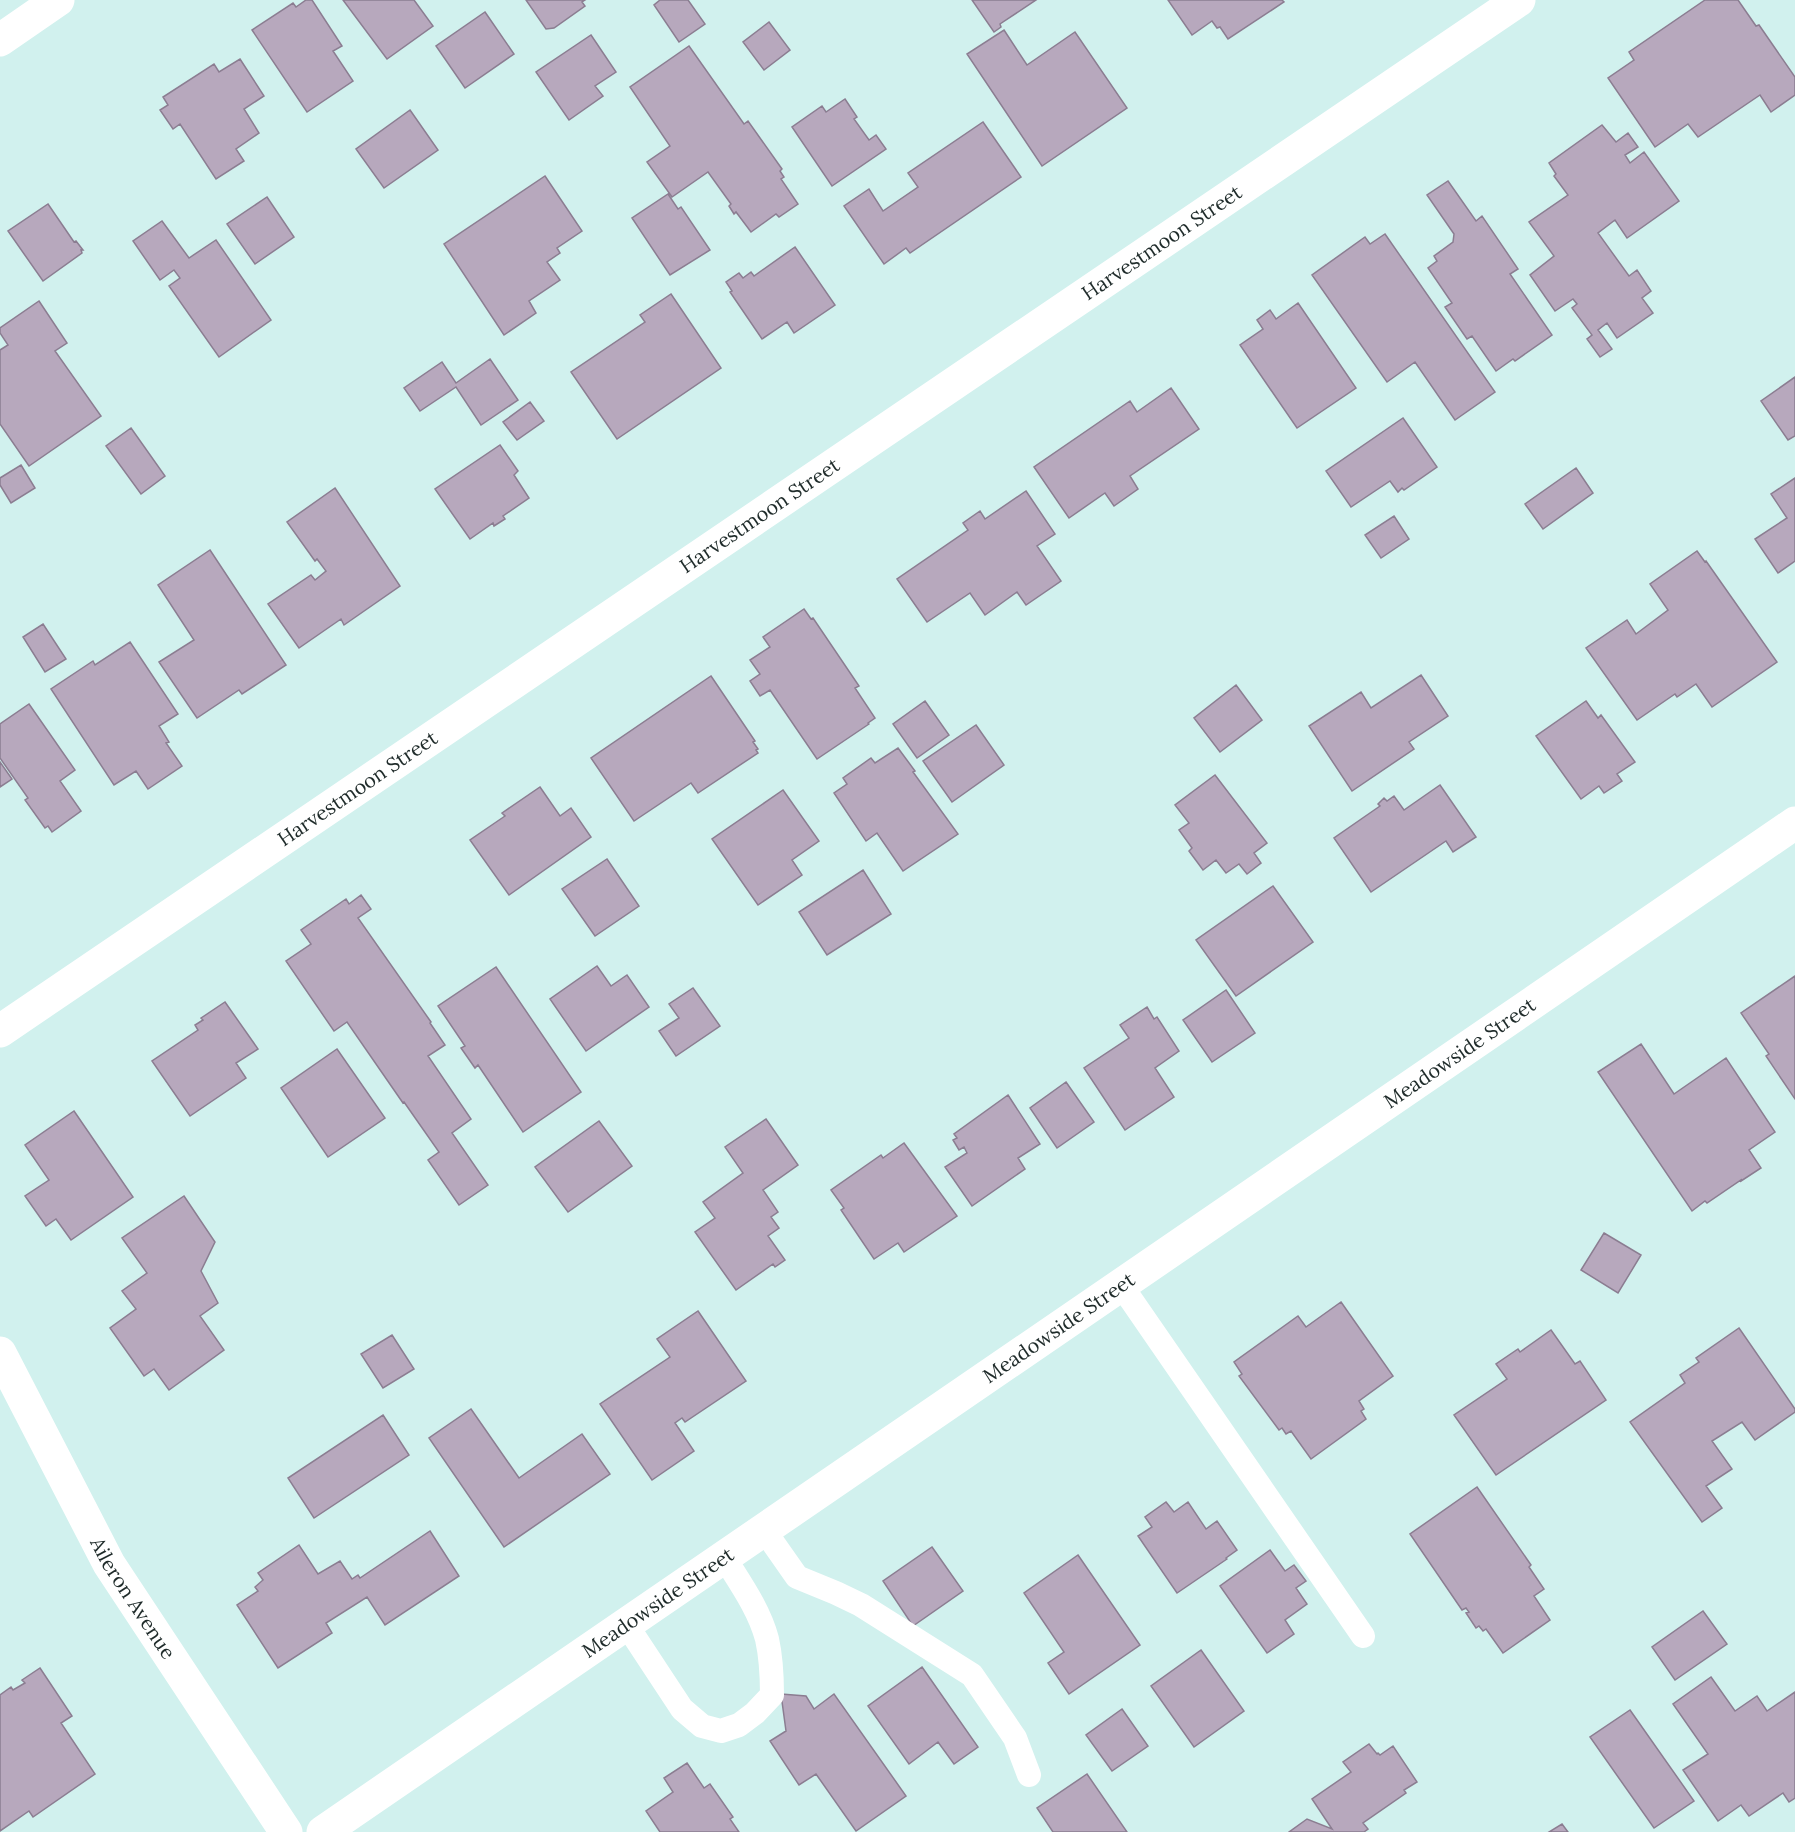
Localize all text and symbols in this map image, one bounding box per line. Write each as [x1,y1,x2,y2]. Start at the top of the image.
street label: Harvestmoon Street [1077,179,1246,305]
street label: Harvestmoon Street [675,452,844,578]
street label: Harvestmoon Street [272,725,442,851]
street label: Meadowside Street [1379,992,1540,1113]
street label: Meadowside Street [978,1266,1139,1388]
street label: Aileron Avenue [85,1532,181,1664]
street label: Meadowside Street [577,1541,739,1663]

